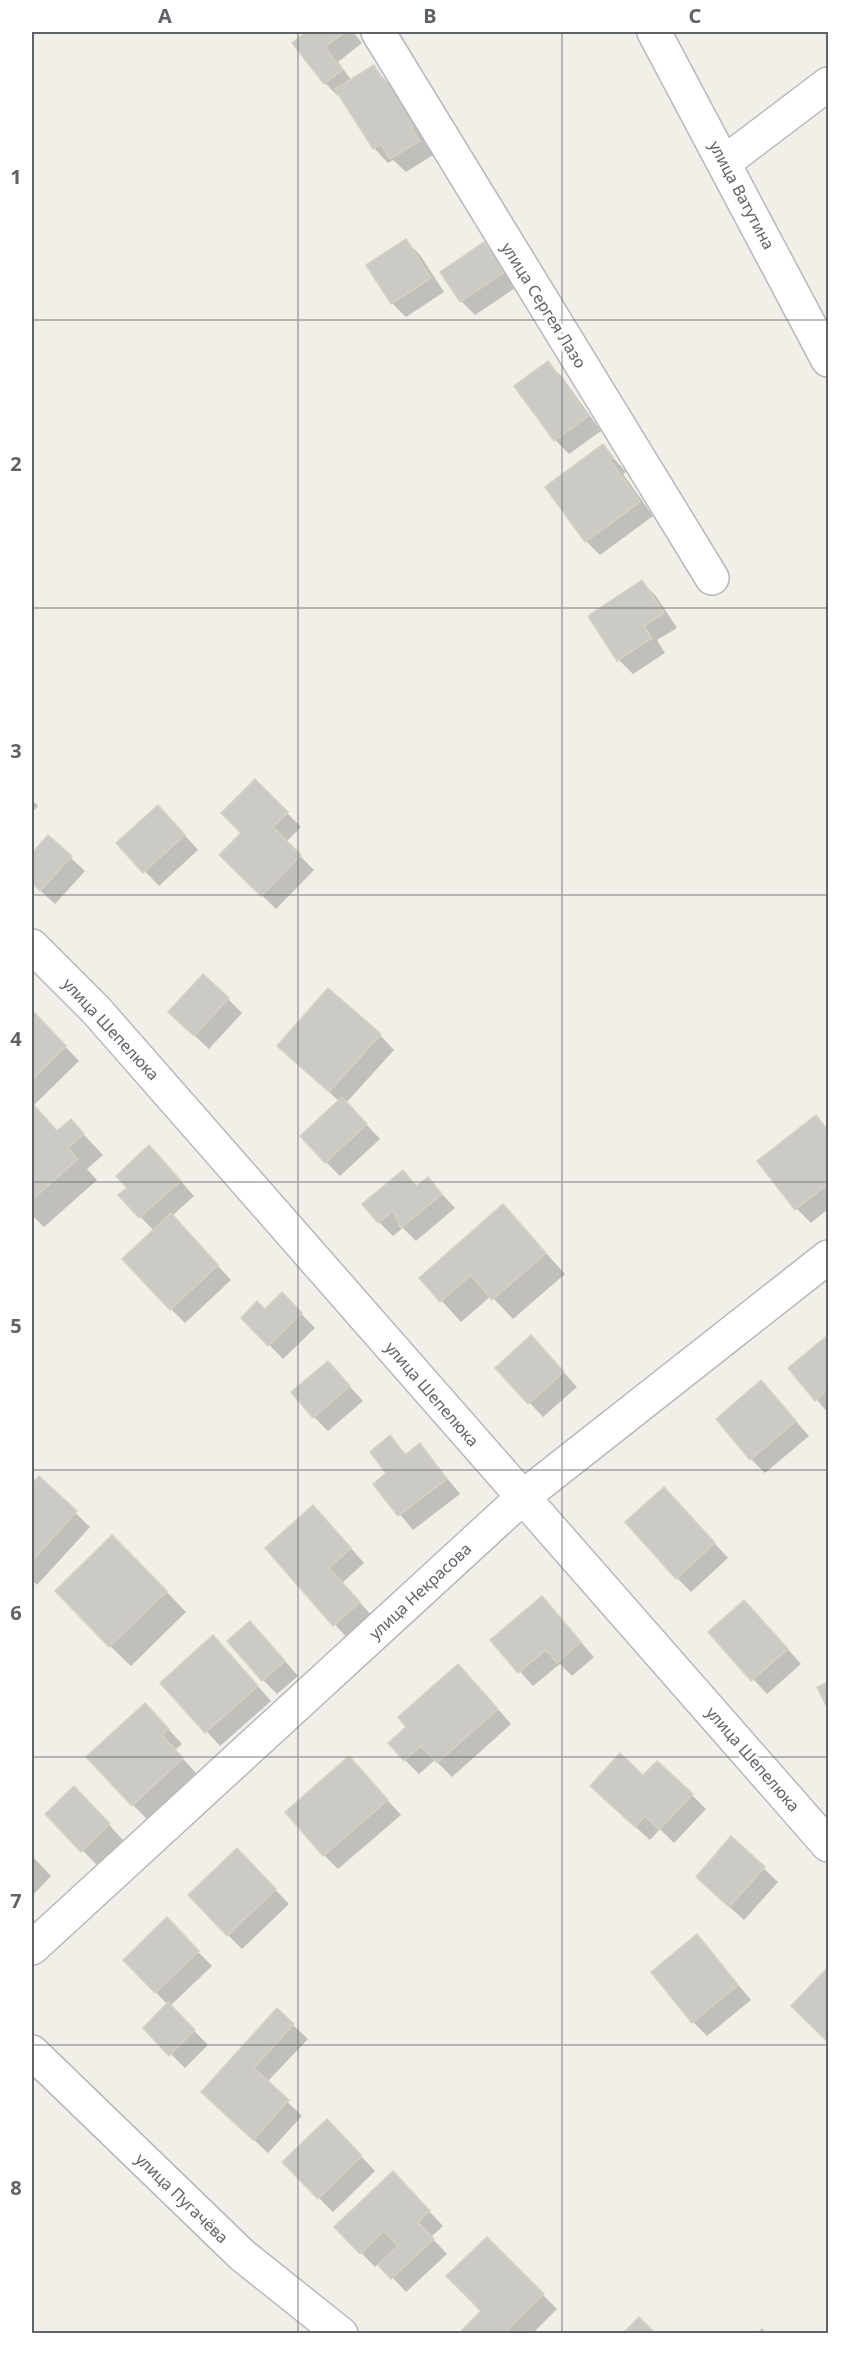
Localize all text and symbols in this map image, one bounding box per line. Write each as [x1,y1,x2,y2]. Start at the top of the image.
text: A [158,2,172,29]
text: B [423,2,437,29]
text: C [689,2,702,29]
street label: улица Ватутина [704,137,780,253]
text: 1 [10,163,22,190]
street label: улица Сергея Лазо [496,238,592,372]
text: 2 [10,450,22,477]
text: 3 [10,737,22,764]
street label: улица Шепелюка [58,973,164,1085]
text: 4 [10,1025,22,1052]
text: 5 [10,1312,22,1339]
street label: улица Шепелюка [380,1337,484,1451]
street label: улица Некрасова [364,1538,476,1644]
text: 6 [10,1599,22,1626]
street label: улица Шепелюка [701,1702,805,1816]
text: 7 [10,1887,22,1914]
street label: улица Пугачёва [131,2148,233,2248]
text: 8 [10,2174,22,2201]

